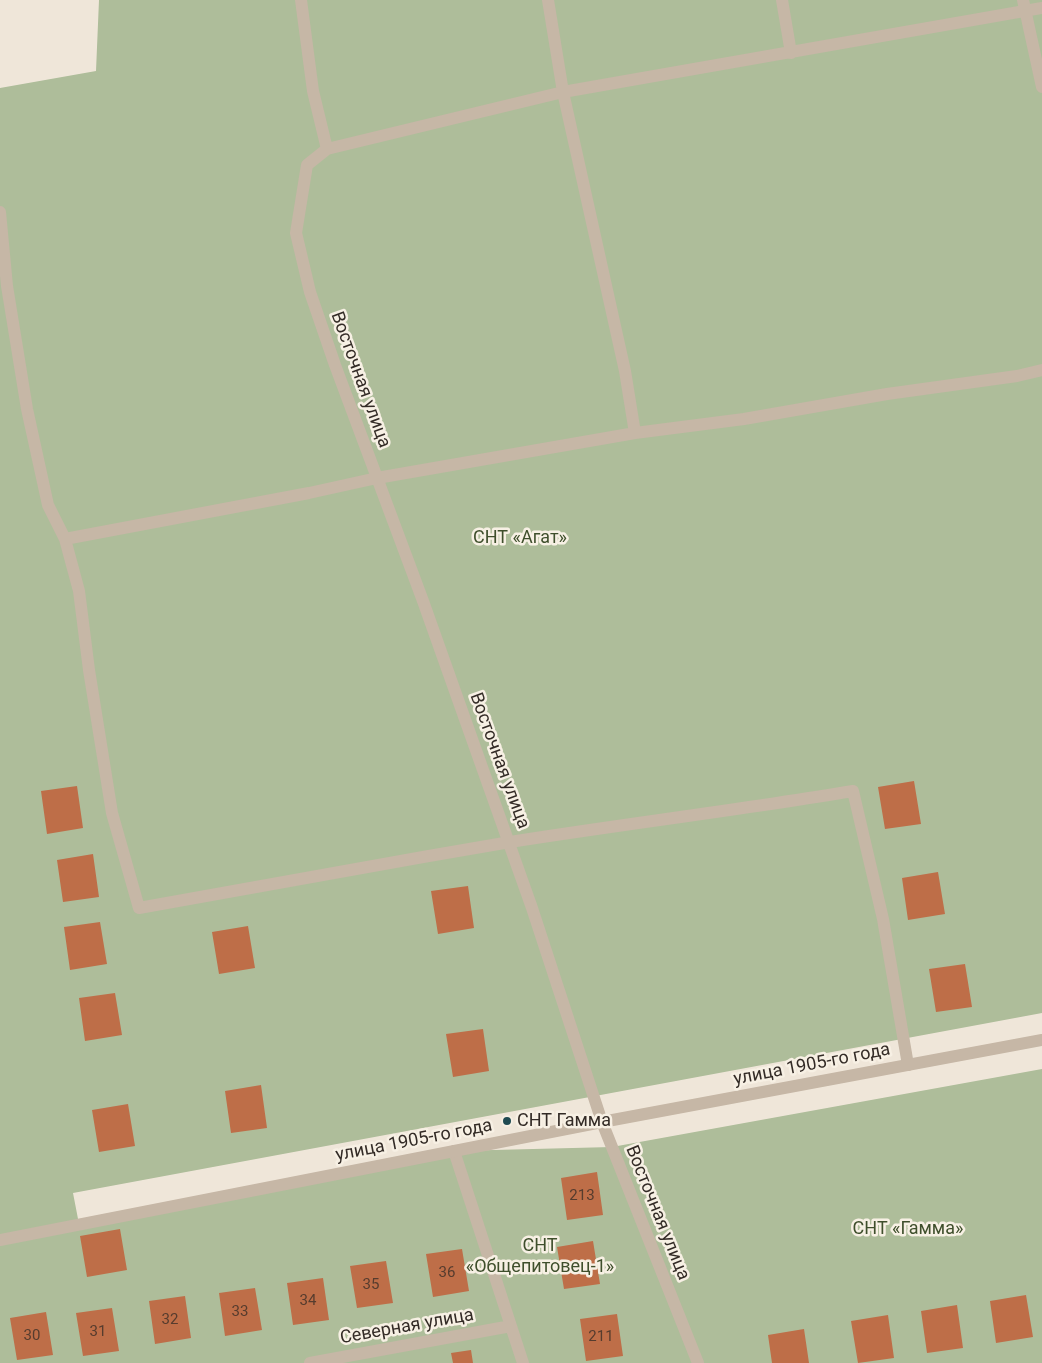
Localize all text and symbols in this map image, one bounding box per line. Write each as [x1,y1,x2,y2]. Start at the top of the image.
street label: Восточная улица [325,309,395,451]
park label: СНТ «Агат» [473,527,567,549]
street label: Восточная улица [464,690,534,832]
street label: улица 1905-го года [732,1039,892,1091]
place label: СНТ Гамма [517,1110,611,1132]
street label: улица 1905-го года [334,1115,494,1167]
marker: СНТ Гамма [501,1115,513,1127]
street label: Восточная улица [620,1143,694,1283]
house number: 213 [569,1187,595,1205]
park label: СНТ «Гамма» [853,1218,963,1240]
park label: СНТ «Общепитовец-1» [466,1235,614,1278]
house number: 36 [439,1264,455,1282]
house number: 35 [363,1276,379,1294]
house number: 34 [300,1292,316,1310]
house number: 33 [232,1303,248,1321]
street label: Северная улица [339,1305,475,1349]
house number: 32 [162,1311,178,1329]
house number: 31 [90,1323,106,1341]
house number: 30 [24,1327,40,1345]
house number: 211 [588,1328,614,1346]

